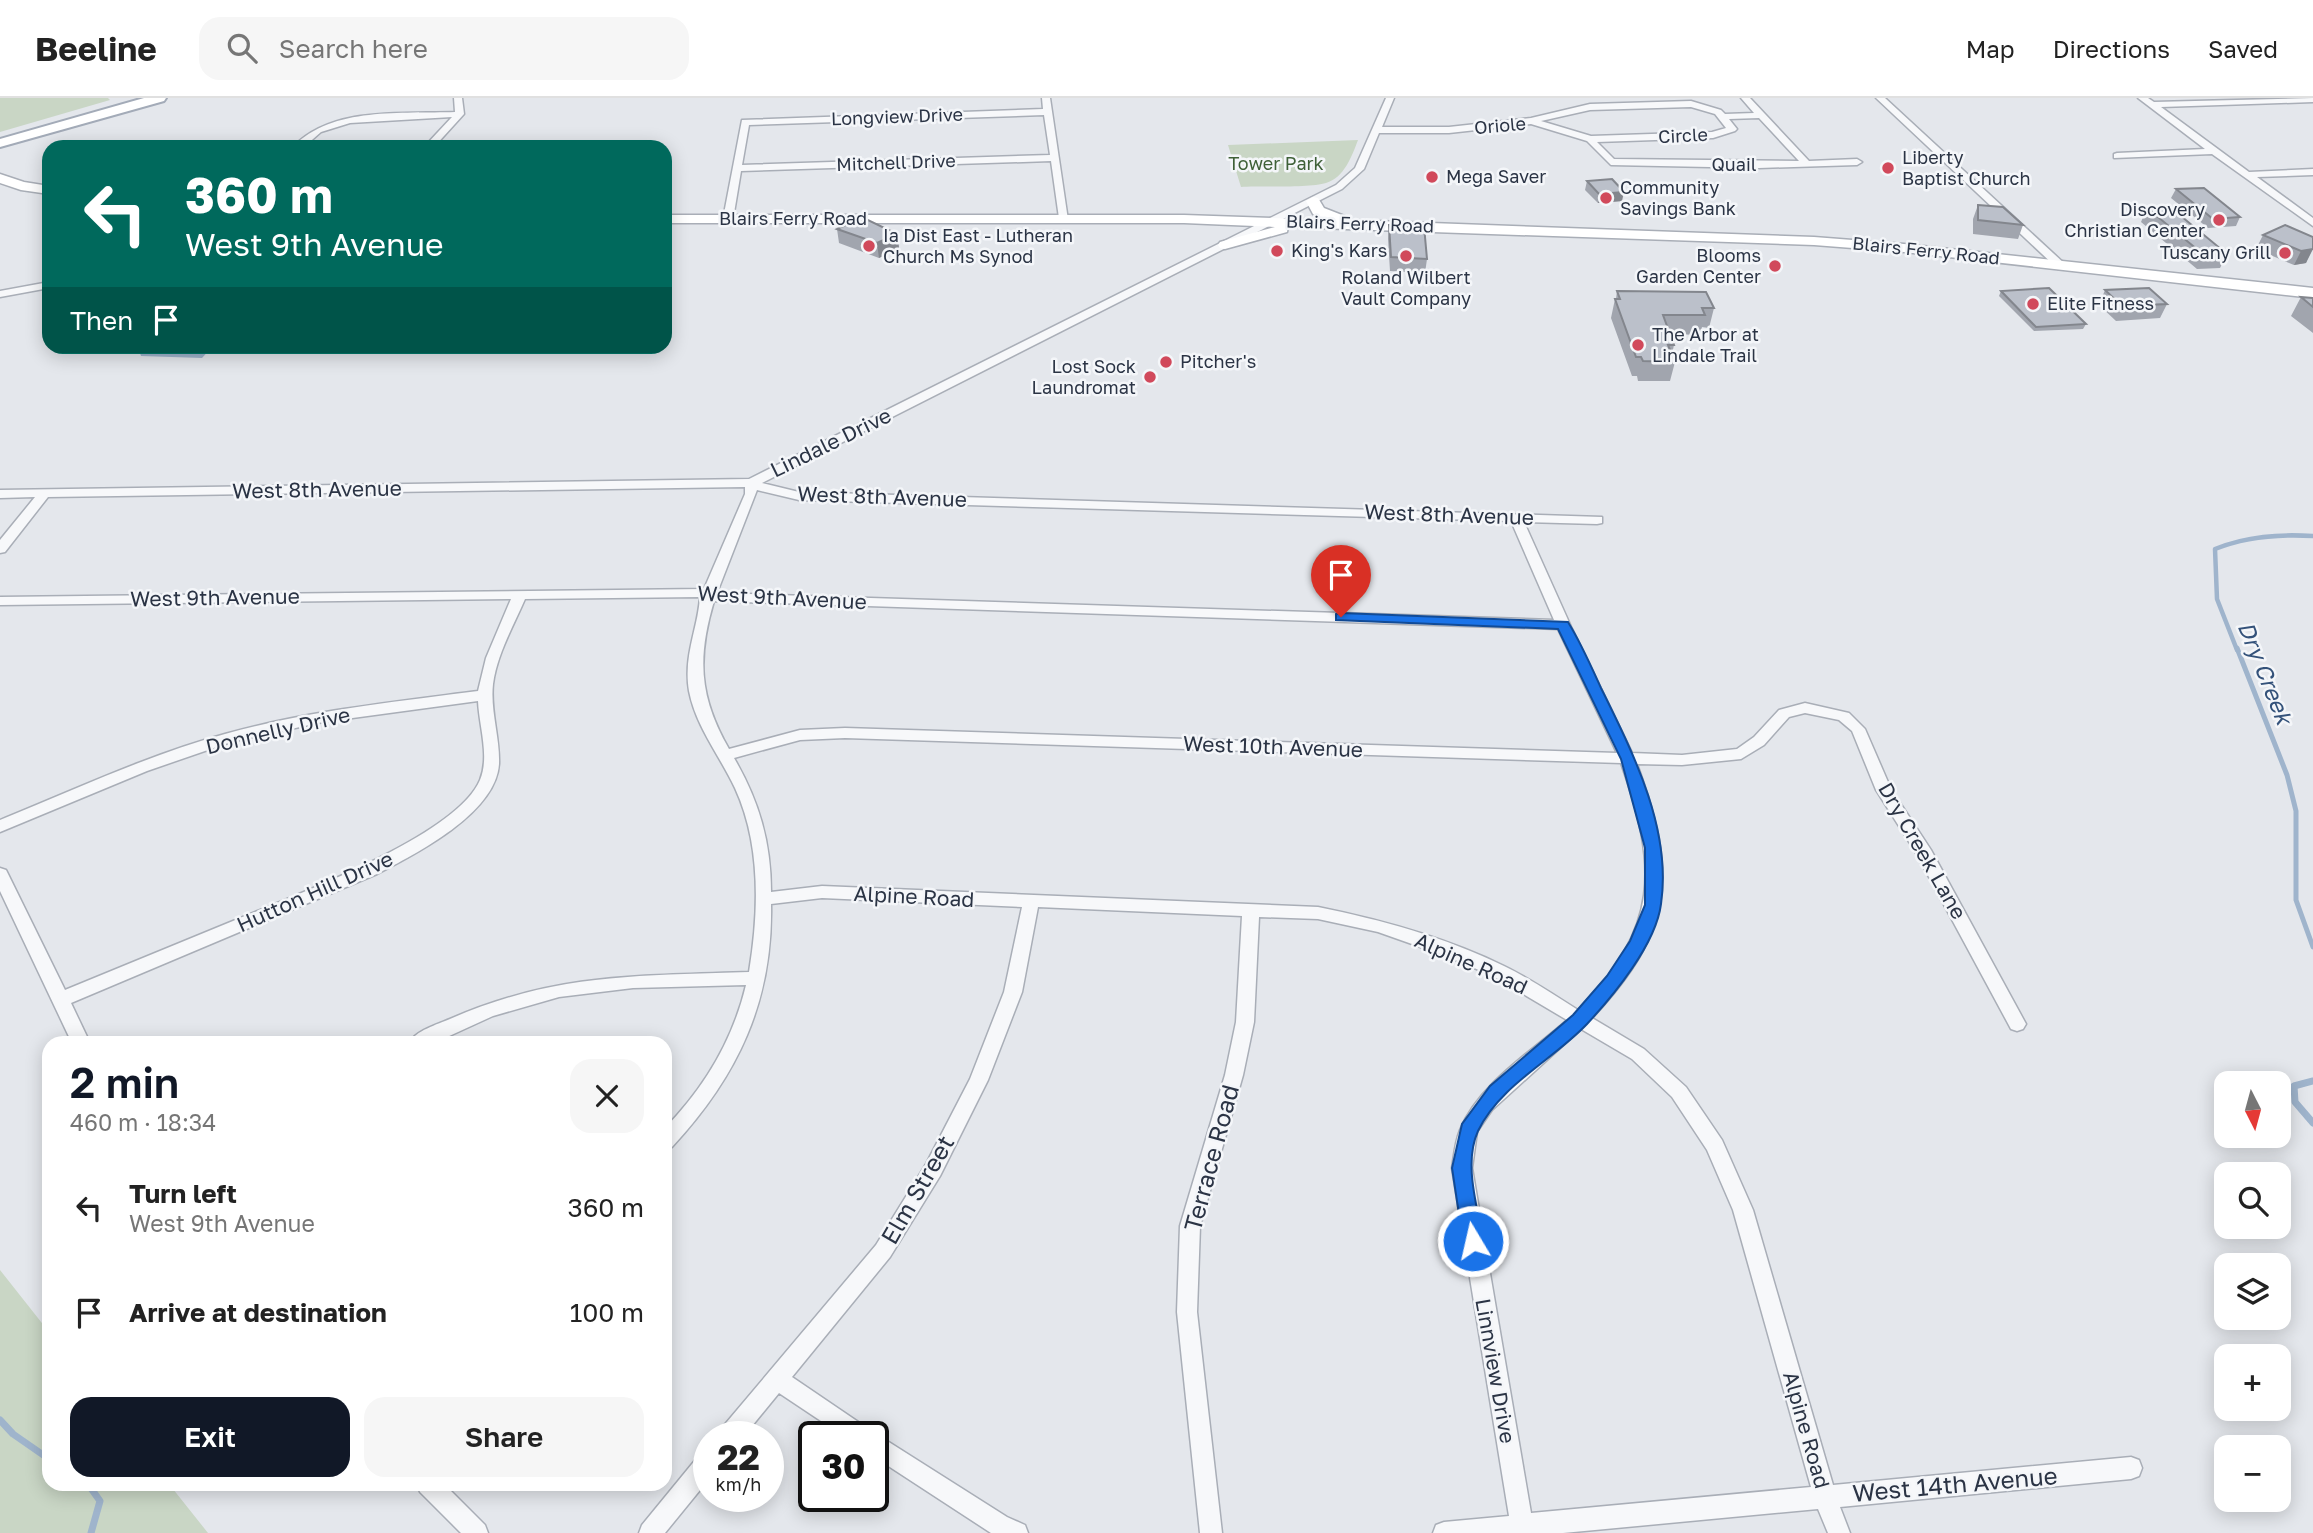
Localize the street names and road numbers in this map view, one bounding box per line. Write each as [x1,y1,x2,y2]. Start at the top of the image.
street label: Longview Drive [831,103,963,129]
street label: Oriole [1473,112,1527,138]
street label: Circle [1658,123,1708,147]
street label: Mitchell Drive [836,149,956,175]
street label: Quail [1712,153,1757,175]
street label: Blairs Ferry Road [719,207,867,229]
street label: Blairs Ferry Road [1286,209,1434,237]
street label: Blairs Ferry Road [1851,231,2001,269]
street label: Lindale Drive [766,402,895,483]
street label: West 8th Avenue [232,475,402,503]
street label: West 8th Avenue [797,480,967,512]
street label: West 8th Avenue [1364,498,1534,530]
street label: West 9th Avenue [697,580,867,614]
street label: West 9th Avenue [130,583,300,611]
street label: Donnelly Drive [203,701,353,759]
street label: West 10th Avenue [1183,730,1364,762]
street label: Dry Creek Lane [1873,778,1972,923]
street label: Hutton Hill Drive [232,845,397,937]
street label: Alpine Road [853,880,975,912]
street label: Alpine Road [1411,927,1532,1000]
street label: Terrace Road [1177,1081,1244,1234]
street label: Elm Street [874,1130,959,1249]
street label: Linnview Drive [1470,1296,1522,1445]
street label: Alpine Road [1778,1368,1836,1491]
street label: West 14th Avenue [1851,1460,2059,1507]

